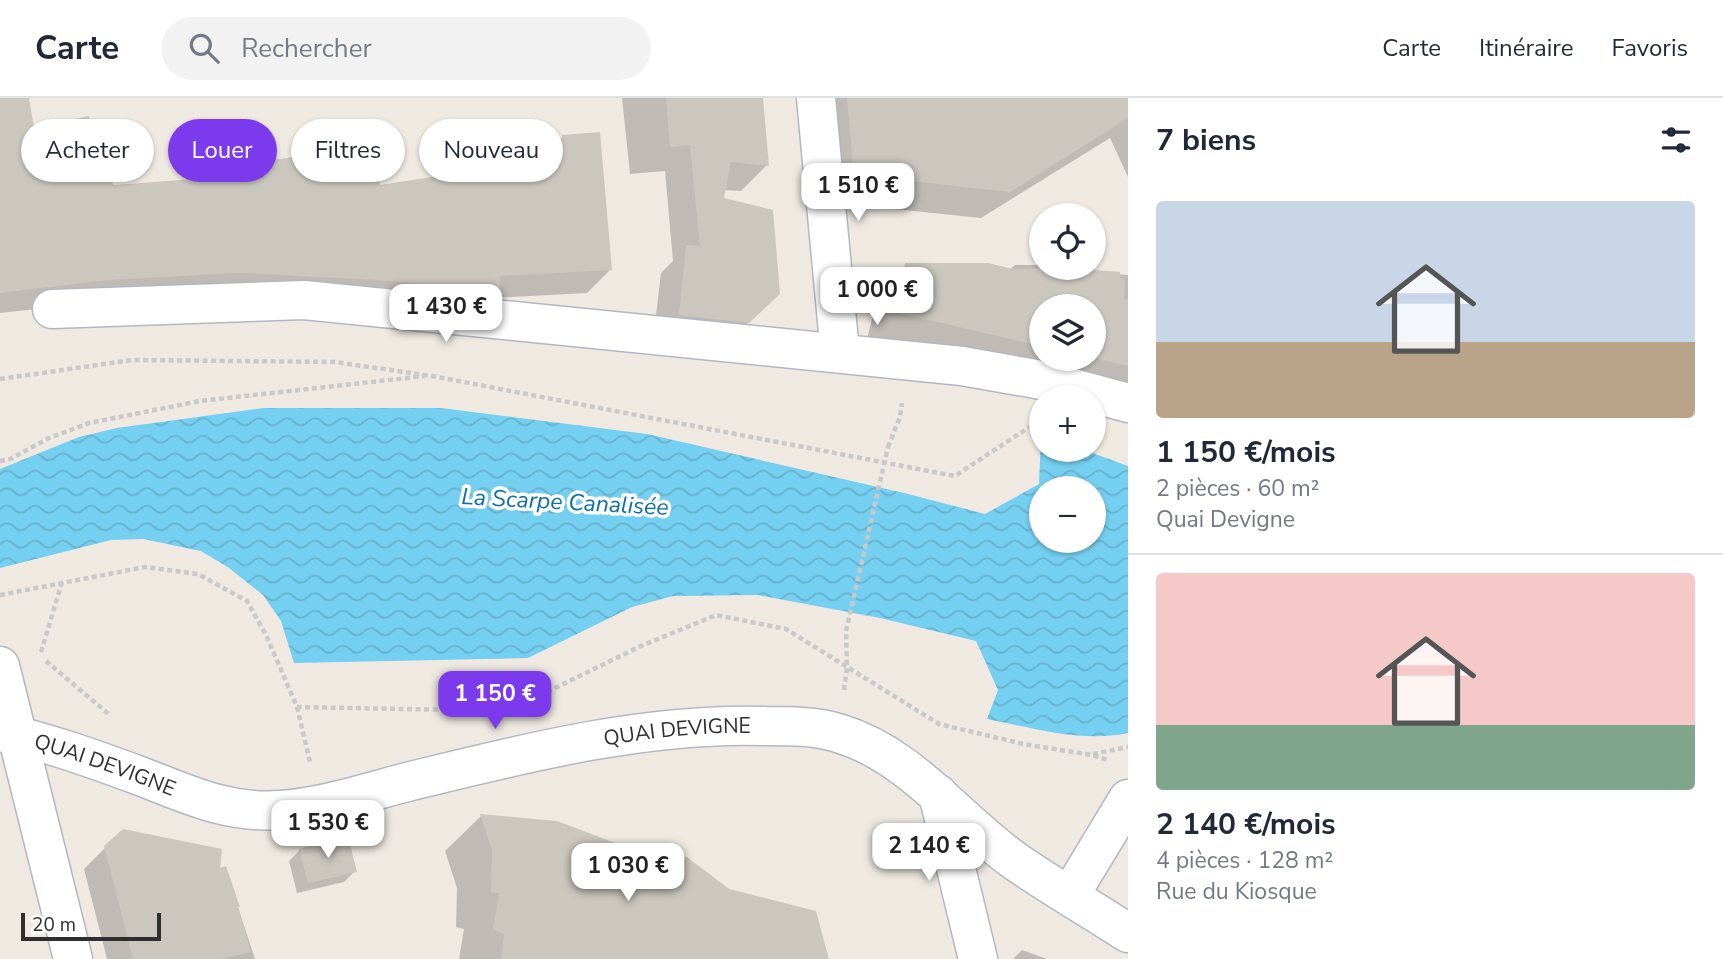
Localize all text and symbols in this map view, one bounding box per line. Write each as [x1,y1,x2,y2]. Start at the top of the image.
search box [161,17,651,80]
text: Carte [35,26,119,71]
icon: search [185,29,223,67]
text: Rechercher [241,31,372,66]
text: Carte [1382,32,1441,64]
text: Itinéraire [1479,32,1573,64]
text: Favoris [1611,32,1688,64]
chip: Acheter [21,119,154,182]
chip: Louer [168,119,277,182]
chip: Filtres [291,119,405,182]
chip: Nouveau [419,119,563,182]
text: 7 biens [1156,120,1256,161]
icon: filters [1657,121,1695,159]
pin: 1 510 € [793,164,923,223]
text: 1 510 € [817,170,899,201]
map controls [1029,203,1106,553]
button: locate [1029,203,1106,280]
icon: home [1363,246,1489,372]
pin: 1 000 € [812,268,942,327]
text: 1 000 € [836,274,918,305]
pin: 1 430 € [381,285,511,344]
text: 1 430 € [405,291,487,322]
button: layers [1029,294,1106,371]
button: + [1029,385,1106,462]
text: 1 150 €/mois [1156,432,1336,473]
text: 2 pièces · 60 m² [1156,473,1319,504]
button: − [1029,476,1106,553]
water label: La Scarpe Canalisée [461,481,669,523]
text: Quai Devigne [1156,504,1295,535]
icon: home [1363,618,1489,744]
pin: 1 150 € [430,672,560,731]
text: 1 150 € [454,678,536,709]
street label: QUAI DEVIGNE [601,712,751,752]
street label: QUAI DEVIGNE [31,727,180,803]
pin: 1 530 € [263,800,393,860]
text: 2 140 €/mois [1156,804,1336,845]
text: 1 530 € [287,807,369,838]
pin: 2 140 € [864,824,994,883]
text: 2 140 € [888,830,970,861]
pin: 1 030 € [563,844,693,903]
text: 4 pièces · 128 m² [1156,845,1333,876]
text: 1 030 € [587,850,669,881]
text: Rue du Kiosque [1156,876,1317,907]
scale bar [21,910,161,942]
text: 20 m [32,912,76,938]

